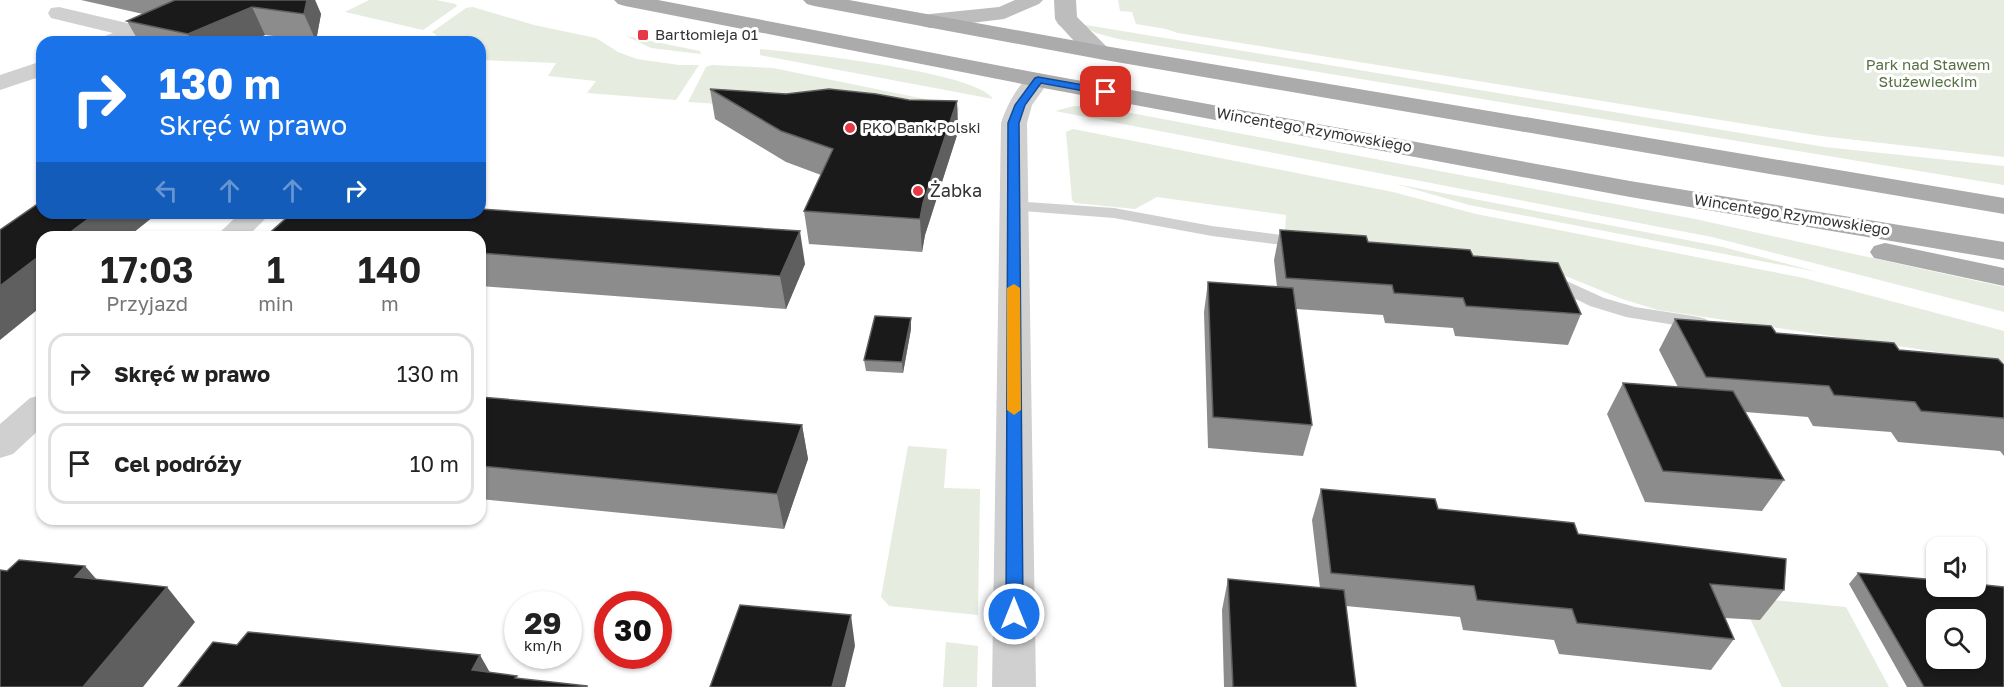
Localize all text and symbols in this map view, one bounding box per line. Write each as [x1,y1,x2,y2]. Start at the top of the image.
place label: Bartłomieja 01 [655,25,758,43]
marker: Bartłomieja 01 [636,28,650,42]
park label: Park nad Stawem Służewieckim [1866,55,1990,90]
text: 130 m [159,58,281,108]
icon: right [60,60,138,138]
pin [1080,66,1131,117]
icon: arrive [1089,75,1122,108]
street label: Wincentego Rzymowskiego [1215,103,1413,155]
text: Skręć w prawo [159,109,347,141]
place label: PKO Bank Polski [862,118,981,136]
marker: PKO Bank Polski [843,121,857,135]
icon: left [150,174,183,207]
icon: ahead [213,174,246,207]
icon: ahead [276,174,309,207]
icon: right [339,174,372,207]
place label: Żabka [930,179,982,201]
marker: Żabka [911,184,925,198]
street label: Wincentego Rzymowskiego [1693,190,1892,238]
text: 17:03 [100,248,194,291]
text: 1 [267,248,285,291]
text: 140 [358,248,422,291]
text: Przyjazd [106,291,188,315]
text: min [258,291,294,315]
text: m [381,291,399,315]
icon: right [63,357,96,390]
text: Skręć w prawo [114,360,270,387]
text: 130 m [397,360,459,387]
icon: arrive [63,447,96,480]
text: Cel podróży [114,450,242,477]
text: 10 m [410,450,459,477]
map controls [1926,537,1986,669]
button: sound [1926,537,1986,597]
position arrow [982,582,1046,646]
speed limit sign: 30 [594,591,672,669]
text: 29 [524,605,562,641]
button: search [1926,609,1986,669]
text: km/h [524,636,562,654]

